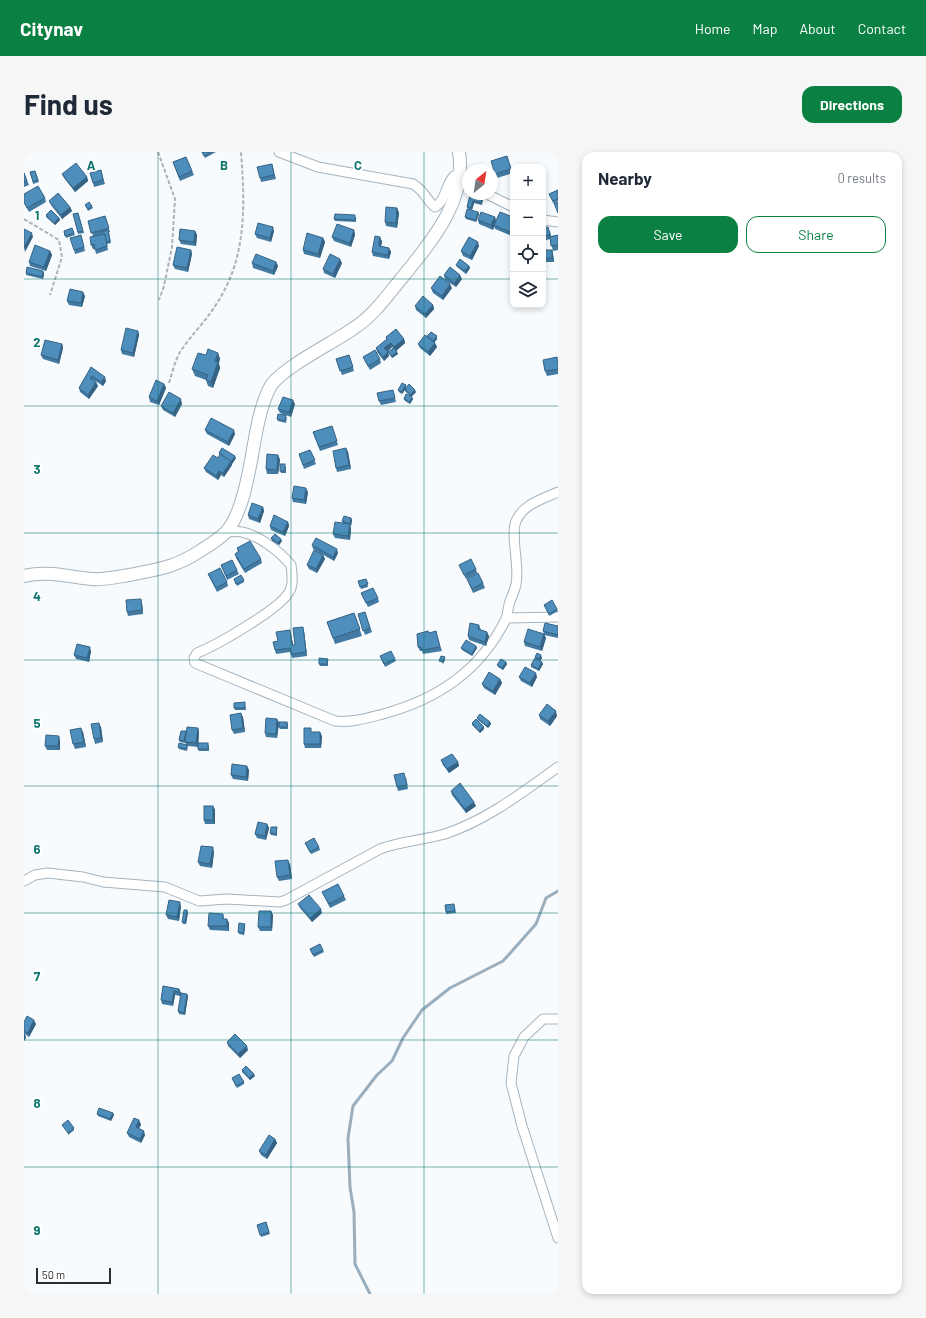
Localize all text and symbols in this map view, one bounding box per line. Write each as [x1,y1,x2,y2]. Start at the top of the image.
text: Citynav [20,17,83,40]
text: Home [695,20,731,37]
text: Map [753,20,777,37]
text: About [799,20,836,37]
text: Contact [858,20,906,37]
button: Directions [802,86,902,123]
text: Find us [24,87,113,121]
text: A [87,157,96,173]
text: B [220,157,228,173]
text: C [354,157,362,173]
north arrow [462,164,498,200]
map controls [510,164,546,308]
button: + [510,164,546,200]
text: Nearby [598,168,652,188]
text: 0 results [837,170,886,186]
button: − [510,200,546,236]
text: 1 [35,207,39,223]
button: Save [598,216,738,253]
button: Share [746,216,886,253]
button: locate [510,236,546,272]
button: layers [510,272,546,308]
text: 2 [33,334,41,350]
text: 3 [33,461,41,477]
text: 4 [33,588,41,604]
text: 5 [33,715,41,731]
text: 6 [34,841,41,857]
text: 7 [34,968,41,984]
text: 8 [33,1095,41,1111]
text: 9 [34,1222,41,1238]
scale bar [36,1266,111,1285]
text: 50 m [42,1268,65,1281]

